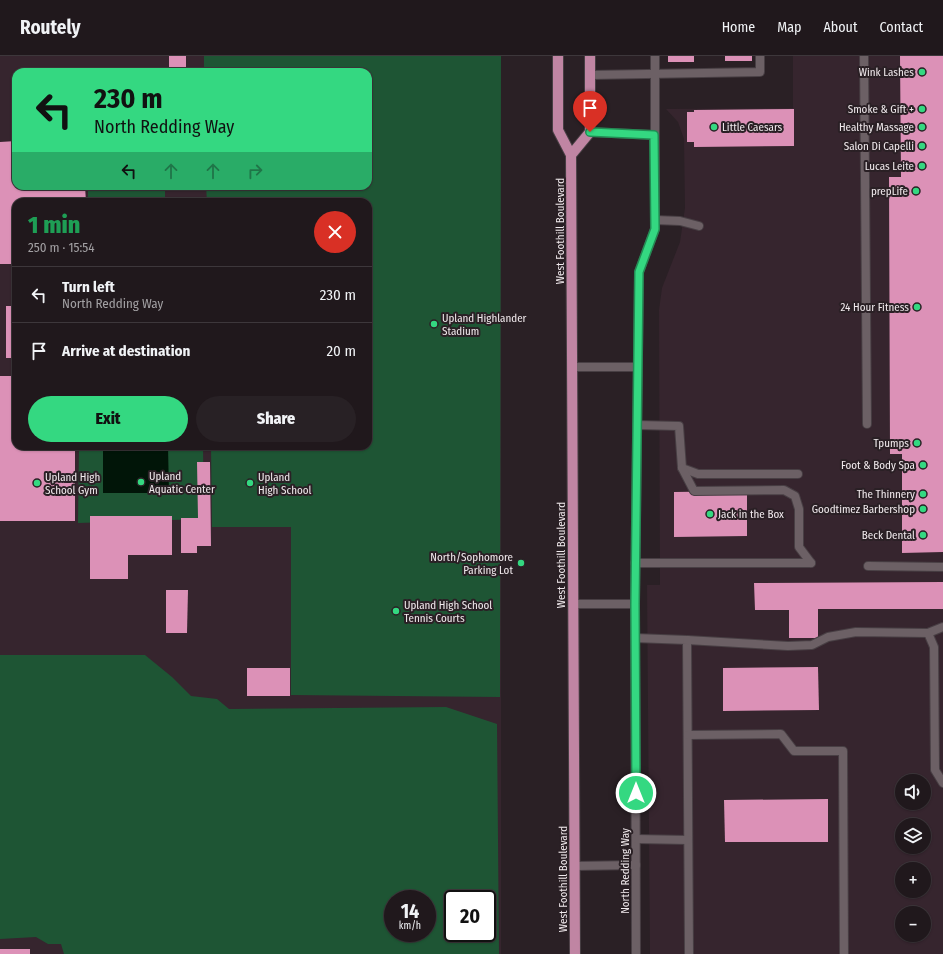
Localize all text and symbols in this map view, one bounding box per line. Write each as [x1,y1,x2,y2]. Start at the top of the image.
text: Routely [20,16,80,39]
text: Home [722,19,755,36]
text: Map [777,19,801,36]
text: About [823,19,858,36]
text: Contact [880,19,923,36]
place label: Wink Lashes [859,66,914,79]
marker: Wink Lashes [917,67,927,77]
text: 230 m [94,82,163,115]
icon: left [28,84,80,136]
pin [573,91,607,132]
icon: arrive [579,97,601,119]
place label: Smoke & Gift + [848,103,914,116]
marker: Smoke & Gift + [917,104,927,114]
text: North Redding Way [94,116,234,138]
place label: Little Caesars [722,121,783,134]
place label: Healthy Massage [839,121,914,134]
marker: Little Caesars [709,122,719,132]
marker: Healthy Massage [917,122,927,132]
place label: Salon Di Capelli [844,140,914,153]
marker: Salon Di Capelli [917,141,927,151]
icon: left [118,160,140,182]
icon: ahead [160,160,182,182]
icon: ahead [202,160,224,182]
icon: right [244,160,266,182]
place label: Lucas Leite [865,160,914,173]
marker: Lucas Leite [917,161,927,171]
street label: West Foothill Boulevard [554,178,567,284]
place label: prepLife [871,185,908,198]
marker: prepLife [911,186,921,196]
text: 1 min [28,211,80,239]
button: close [314,211,356,253]
text: 250 m · 15:54 [28,240,95,255]
text: Turn left [62,278,115,296]
icon: left [28,284,50,306]
text: 230 m [320,286,356,304]
text: North Redding Way [62,296,163,311]
place label: 24 Hour Fitness [840,301,909,314]
marker: 24 Hour Fitness [912,302,922,312]
place label: Upland Highlander Stadium [442,312,527,338]
marker: Upland Highlander Stadium [429,319,439,329]
icon: arrive [28,340,50,362]
text: Arrive at destination [62,342,190,360]
text: 20 m [327,342,356,360]
button: Exit [28,396,188,442]
button: Share [196,396,356,442]
place label: Tpumps [874,437,909,450]
marker: Tpumps [912,438,922,448]
place label: Foot & Body Spa [841,459,915,472]
marker: Foot & Body Spa [918,460,928,470]
place label: Upland Aquatic Center [149,470,215,496]
place label: Upland High School Gym [45,471,100,497]
place label: Upland High School [258,471,312,497]
marker: Upland Aquatic Center [136,477,146,487]
marker: Upland High School Gym [32,478,42,488]
marker: Upland High School [245,478,255,488]
place label: The Thinnery [857,488,915,501]
marker: The Thinnery [918,489,928,499]
street label: West Foothill Boulevard [555,502,568,608]
place label: Goodtimez Barbershop [812,503,915,516]
marker: Goodtimez Barbershop [918,504,928,514]
place label: Jack in the Box [718,508,784,521]
marker: Jack in the Box [705,509,715,519]
place label: Beck Dental [862,529,915,542]
marker: Beck Dental [918,530,928,540]
place label: North/Sophomore Parking Lot [430,551,513,577]
marker: North/Sophomore Parking Lot [516,558,526,568]
place label: Upland High School Tennis Courts [404,599,492,625]
marker: Upland High School Tennis Courts [391,606,401,616]
position arrow [615,772,657,814]
map controls [895,774,931,942]
button: sound [895,774,931,810]
button: layers [895,818,931,854]
street label: West Foothill Boulevard [557,826,570,932]
street label: North Redding Way [619,828,632,914]
button: + [895,862,931,898]
speed limit sign: 20 [444,890,496,942]
text: 14 [401,899,419,923]
button: − [895,906,931,942]
text: km/h [399,920,421,932]

